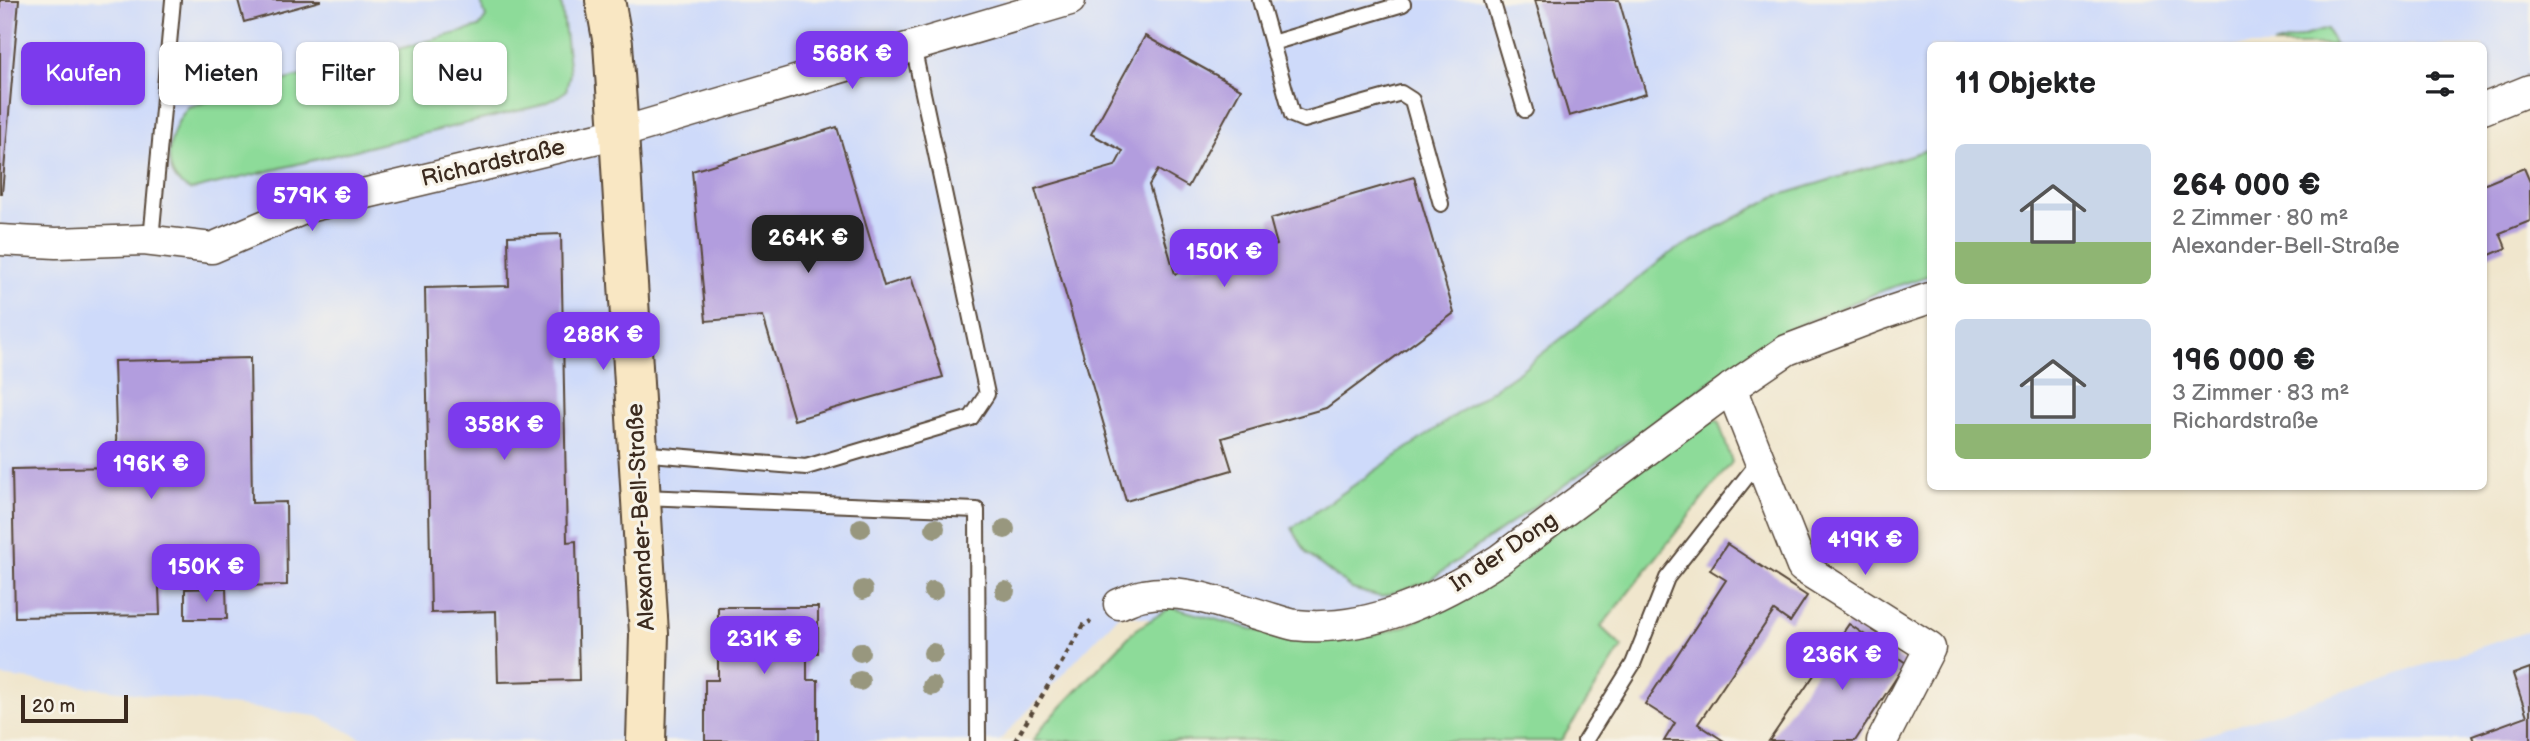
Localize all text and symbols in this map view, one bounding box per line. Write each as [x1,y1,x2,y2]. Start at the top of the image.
pin: 568K € [795,32,909,91]
text: 568K € [812,40,892,68]
chip: Kaufen [21,42,145,105]
chip: Mieten [159,42,282,105]
chip: Filter [296,42,399,105]
chip: Neu [413,42,507,105]
icon: filters [2421,65,2459,103]
text: 11 Objekte [1955,66,2096,102]
street label: Richardstraße [418,133,568,193]
text: 264 000 € [2172,168,2321,204]
icon: home [2011,172,2095,256]
pin: 579K € [255,174,369,233]
text: 579K € [273,182,351,210]
text: 2 Zimmer · 80 m² [2172,204,2348,232]
pin: 264K € [751,216,865,275]
text: 264K € [768,224,848,252]
pin: 150K € [1167,230,1281,289]
text: Alexander-Bell-Straße [2172,232,2400,260]
text: 150K € [1186,238,1262,266]
pin: 288K € [546,312,660,372]
text: 288K € [563,321,643,349]
text: 196 000 € [2172,343,2315,379]
icon: home [2011,347,2095,431]
text: 3 Zimmer · 83 m² [2172,379,2350,407]
pin: 358K € [447,402,561,462]
street label: Alexander-Bell-Straße [621,403,661,631]
text: Richardstraße [2172,407,2319,435]
text: 358K € [464,411,544,439]
pin: 196K € [94,442,208,501]
text: 196K € [113,450,189,478]
street label: In der Dong [1445,506,1563,598]
pin: 419K € [1808,518,1922,577]
text: 419K € [1827,526,1903,554]
pin: 150K € [149,544,263,604]
text: 150K € [168,553,244,581]
pin: 231K € [707,616,821,676]
text: 231K € [726,625,802,653]
pin: 236K € [1785,632,1899,692]
text: 236K € [1802,641,1882,669]
scale bar [21,692,128,724]
text: 20 m [32,695,75,718]

